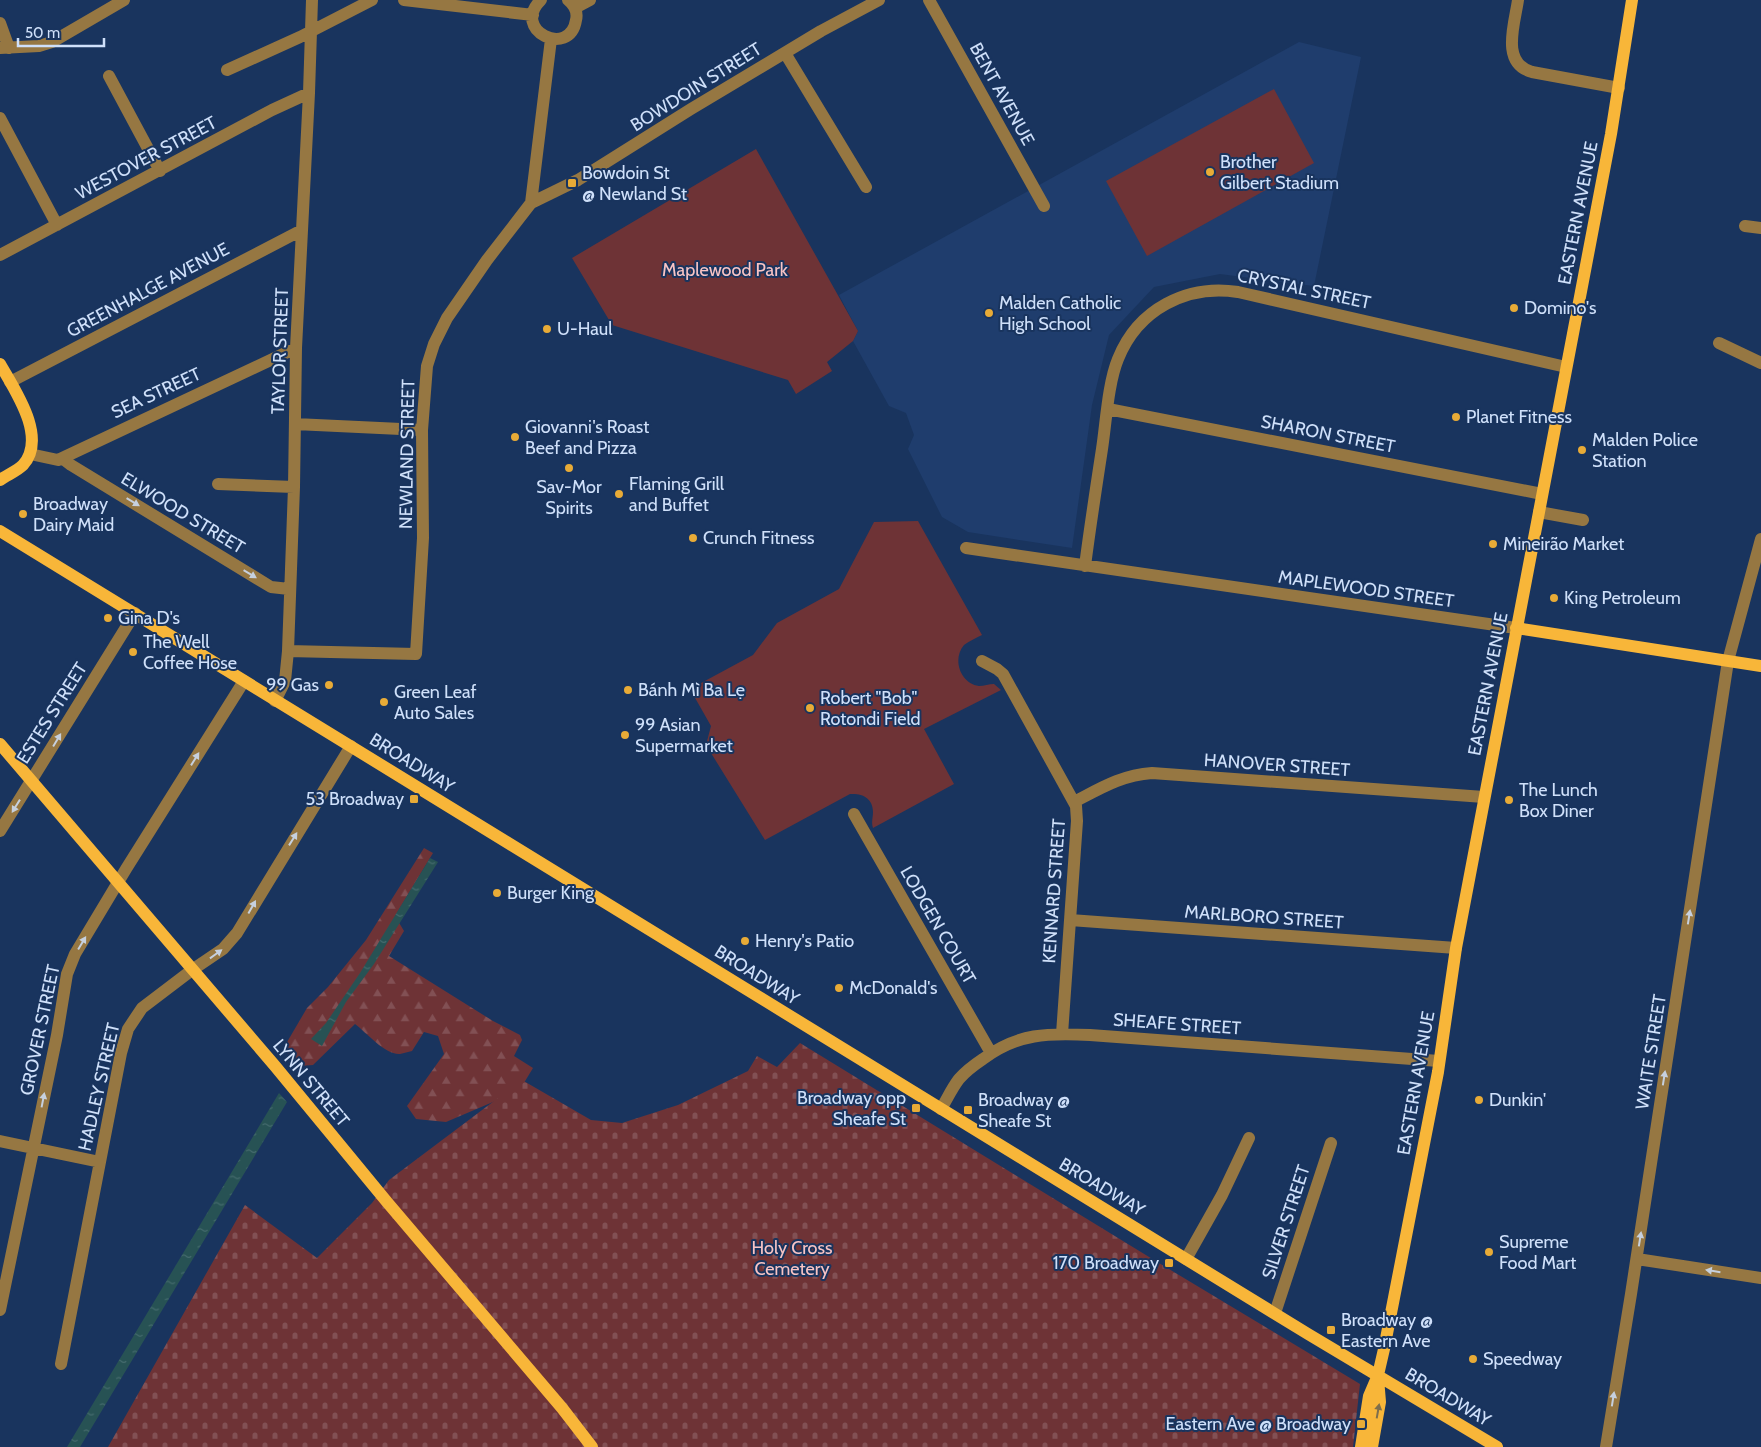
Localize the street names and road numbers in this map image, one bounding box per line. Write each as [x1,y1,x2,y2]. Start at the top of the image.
street label: BOWDOIN STREET [626,38,766,136]
street label: BENT AVENUE [965,39,1039,149]
street label: WESTOVER STREET [72,111,221,204]
street label: EASTERN AVENUE [1553,139,1603,287]
street label: GREENHALGE AVENUE [63,238,233,342]
street label: CRYSTAL STREET [1235,264,1373,314]
street label: TAYLOR STREET [267,287,293,415]
street label: SEA STREET [108,363,205,423]
street label: NEWLAND STREET [395,378,419,529]
street label: SHARON STREET [1259,410,1397,458]
street label: ELWOOD STREET [117,467,249,559]
street label: MAPLEWOOD STREET [1277,566,1456,612]
street label: EASTERN AVENUE [1463,610,1513,758]
street label: ESTES STREET [12,658,92,768]
street label: BROADWAY [366,728,459,798]
street label: HANOVER STREET [1203,749,1351,781]
street label: KENNARD STREET [1038,817,1070,964]
street label: LODGEN COURT [895,862,981,988]
street label: MARLBORO STREET [1184,900,1345,934]
street label: BROADWAY [711,940,804,1010]
street label: GROVER STREET [15,962,65,1097]
street label: WAITE STREET [1631,993,1671,1111]
street label: SHEAFE STREET [1112,1009,1242,1039]
street label: EASTERN AVENUE [1393,1009,1439,1157]
street label: HADLEY STREET [74,1020,125,1153]
street label: LYNN STREET [268,1035,354,1131]
street label: BROADWAY [1055,1153,1149,1222]
street label: SILVER STREET [1257,1162,1315,1282]
street label: BROADWAY [1401,1363,1495,1432]

